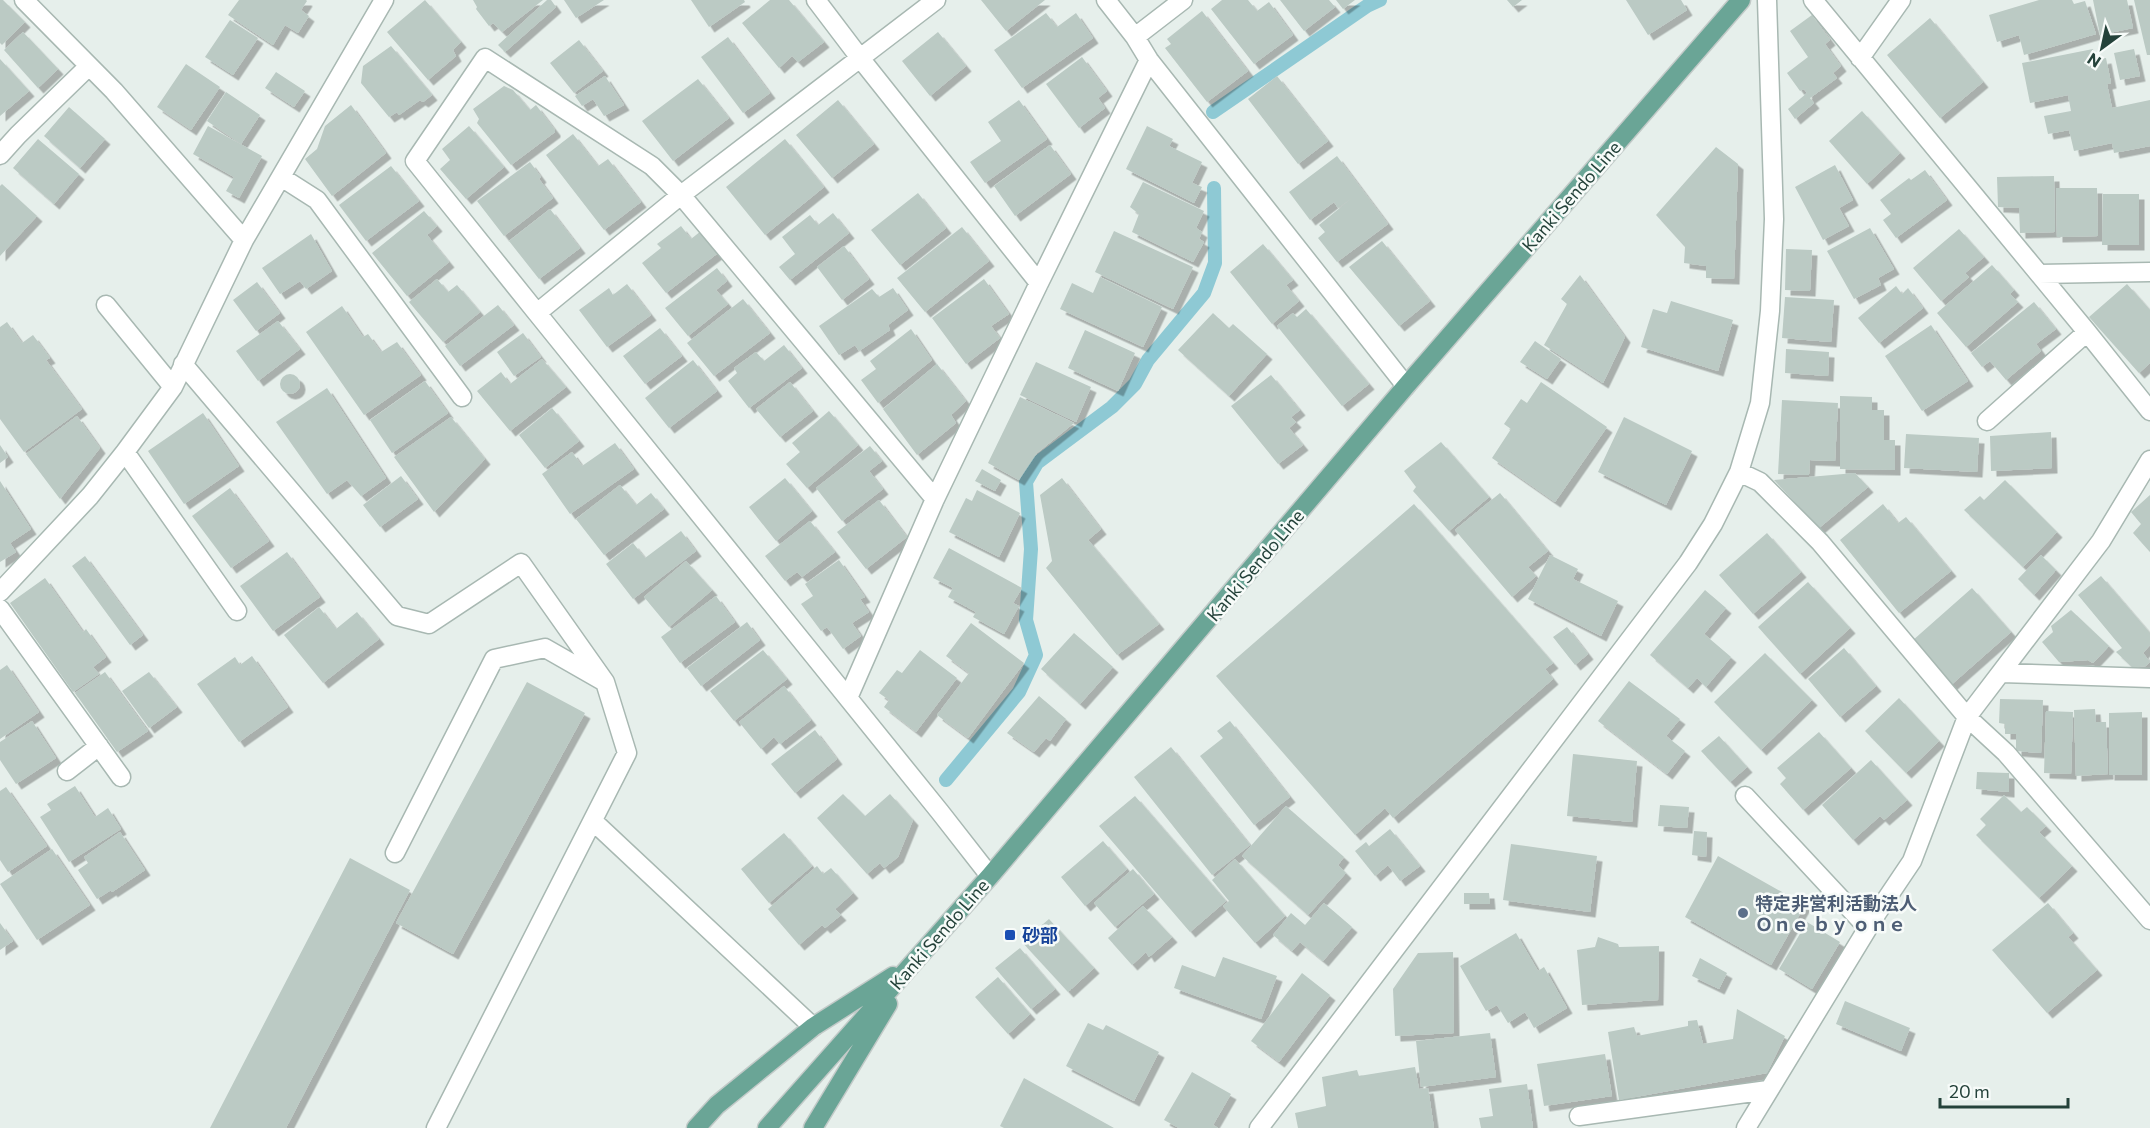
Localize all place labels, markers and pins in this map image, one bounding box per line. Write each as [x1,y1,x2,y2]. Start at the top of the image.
place label: 特定非営利活動法人 Ｏｎｅ ｂｙ ｏｎｅ [1755,892,1917,936]
marker: 特定非営利活動法人 Ｏｎｅ ｂｙ ｏｎｅ [1736,906,1750,920]
place label: 砂部 [1022,924,1058,946]
marker: 砂部 [1003,928,1017,942]

